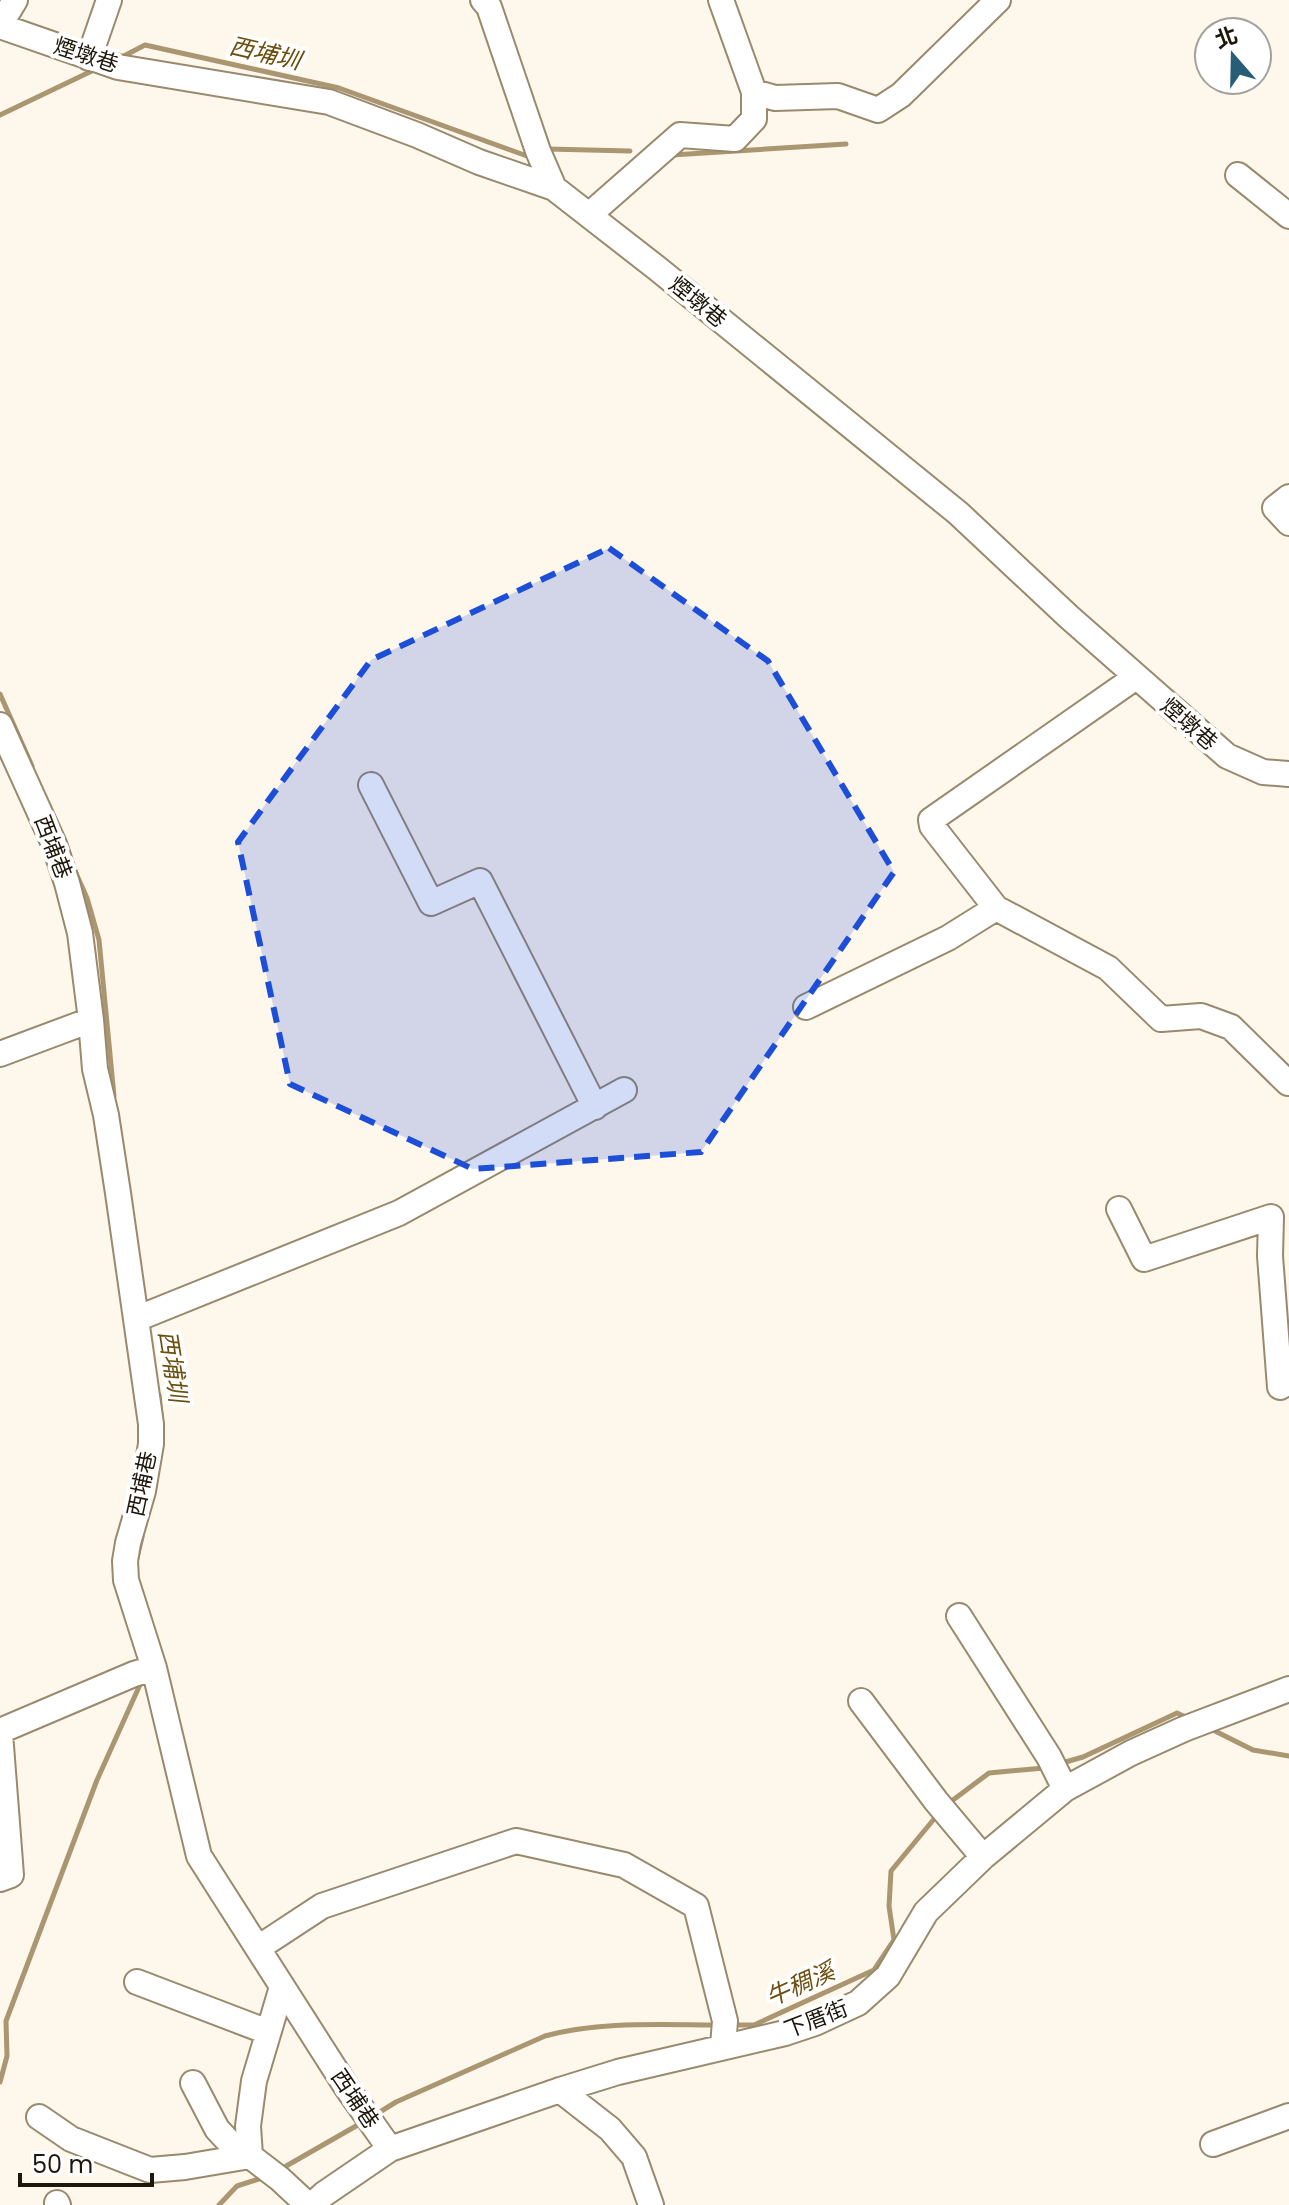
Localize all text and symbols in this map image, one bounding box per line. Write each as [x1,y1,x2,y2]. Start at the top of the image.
north arrow [1193,16,1273,96]
text: 北 [1211,19,1242,56]
water label: 西埔圳 [226,29,307,78]
street label: 煙墩巷 [50,30,122,80]
street label: 煙墩巷 [663,269,733,335]
street label: 煙墩巷 [1154,691,1224,757]
street label: 西埔巷 [27,811,79,883]
water label: 西埔圳 [151,1328,195,1407]
street label: 西埔巷 [120,1448,164,1520]
water label: 牛稠溪 [760,1953,842,2014]
street label: 下厝街 [780,1993,852,2045]
street label: 西埔巷 [324,2063,386,2135]
scale bar [20,2137,152,2187]
text: 50 m [32,2148,93,2181]

